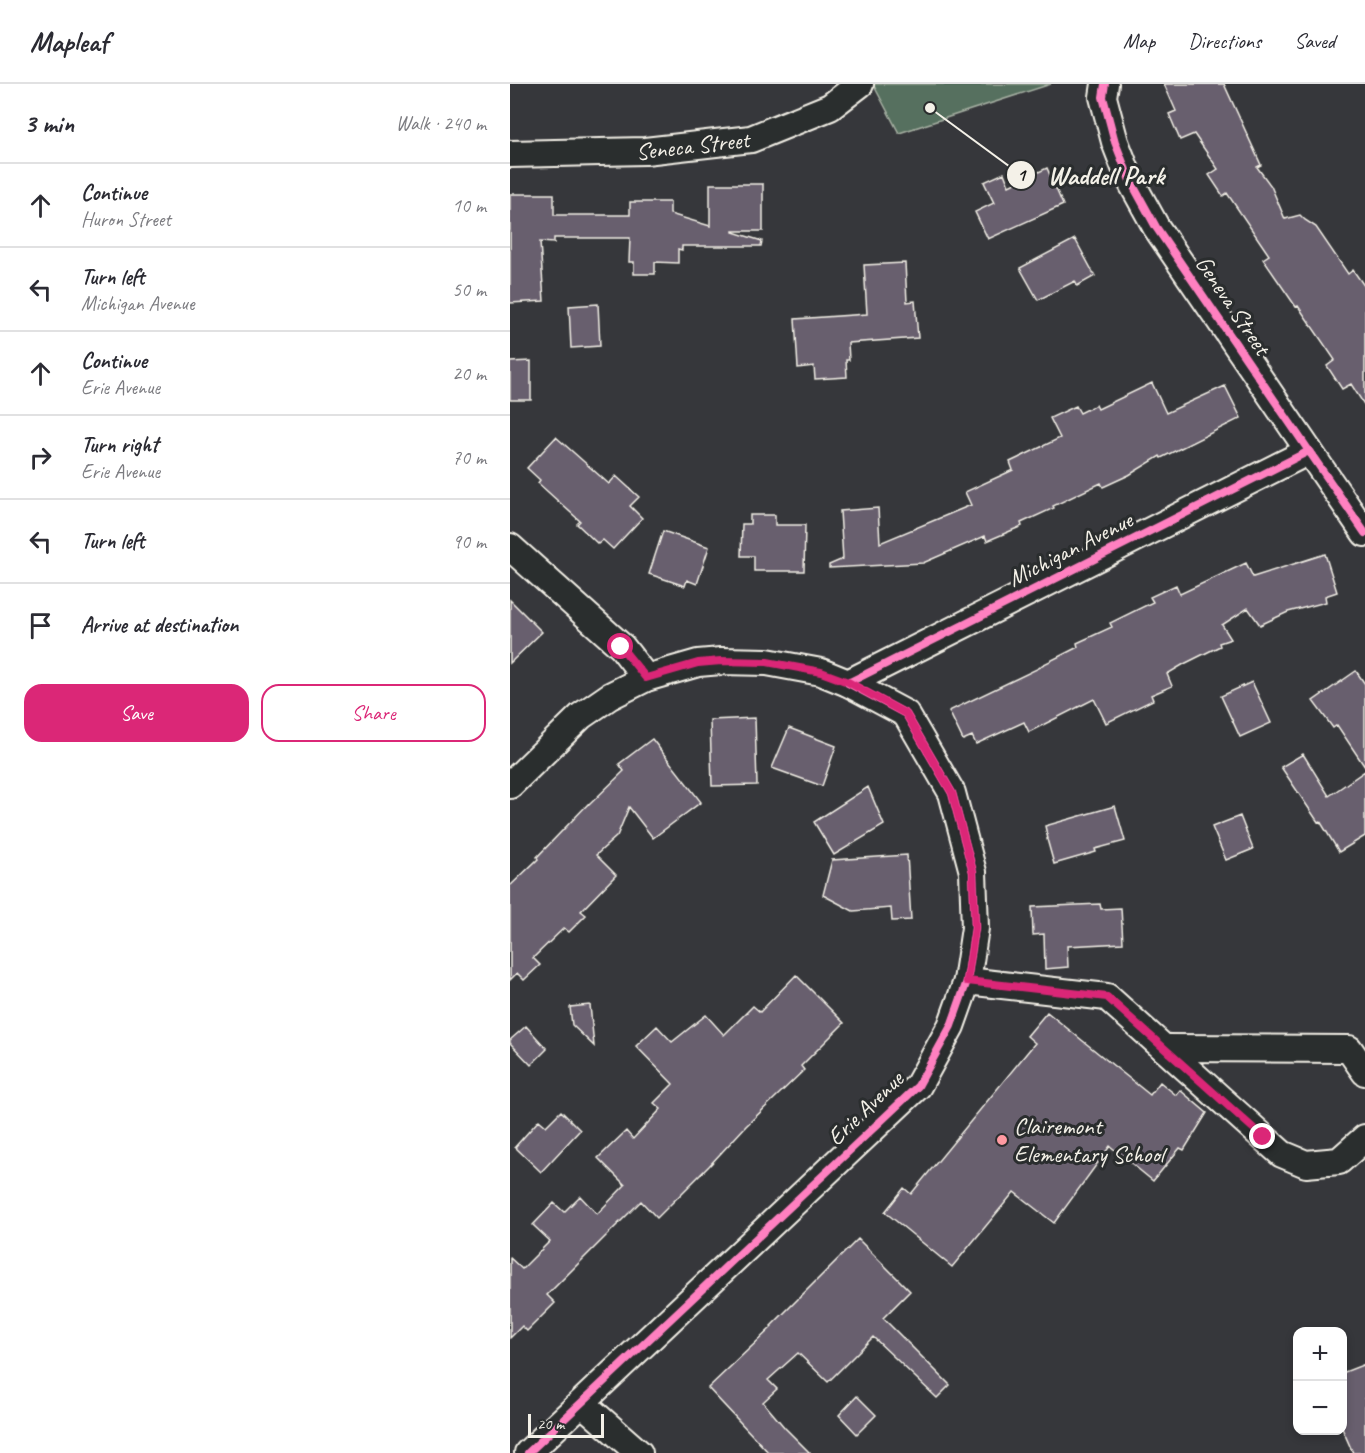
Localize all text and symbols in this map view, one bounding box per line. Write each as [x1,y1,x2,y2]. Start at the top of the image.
text: Mapleaf [30,24,108,59]
text: Map [1123,28,1155,54]
text: Directions [1188,28,1261,54]
text: Saved [1294,28,1335,54]
text: 3 min [24,107,74,140]
text: Walk · 240 m [396,111,486,136]
street label: Seneca Street [636,124,753,166]
callout: Waddell Park [1006,153,1177,197]
text: Waddell Park [1048,159,1167,192]
text: 1 [1017,164,1027,186]
text: Continue [81,179,147,207]
icon: ahead [24,189,57,222]
text: 10 m [452,193,486,218]
text: Huron Street [81,207,171,232]
street label: Geneva Street [1189,250,1278,362]
text: Turn left [81,263,145,291]
icon: left [24,273,57,306]
text: 50 m [452,277,486,302]
text: Michigan Avenue [81,291,194,316]
text: Continue [81,347,147,375]
icon: ahead [24,357,57,390]
text: 20 m [452,361,486,386]
text: Erie Avenue [81,375,160,400]
text: Turn right [81,431,158,459]
icon: right [24,441,57,474]
text: 70 m [452,445,486,470]
text: Erie Avenue [81,459,160,484]
street label: Michigan Avenue [1003,504,1139,593]
icon: left [24,525,57,558]
text: Turn left [81,527,145,555]
text: 90 m [452,529,486,554]
icon: arrive [24,609,57,642]
text: Arrive at destination [81,611,238,639]
route start [607,633,633,659]
button: Save [24,684,249,742]
button: Share [261,684,486,742]
street label: Erie Avenue [820,1063,911,1152]
place label: Clairemont Elementary School [1014,1111,1168,1169]
route end [1249,1123,1275,1149]
marker: Clairemont Elementary School [995,1133,1009,1147]
map controls [1293,1327,1347,1435]
button: + [1293,1327,1347,1381]
button: − [1293,1381,1347,1435]
scale bar [528,1411,604,1438]
text: 20 m [537,1414,564,1434]

